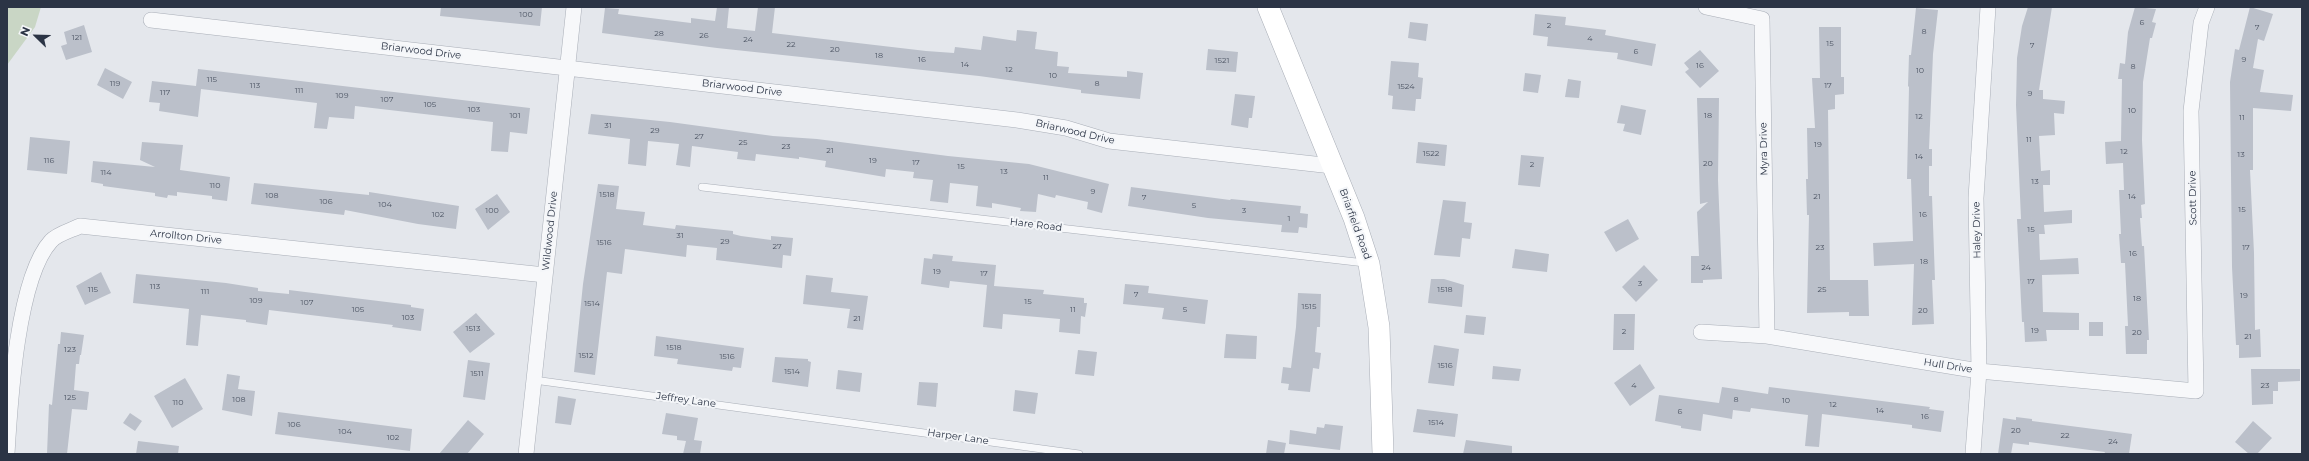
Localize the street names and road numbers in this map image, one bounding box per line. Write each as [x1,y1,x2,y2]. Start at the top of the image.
street label: Briarwood Drive [380,40,462,62]
street label: Briarwood Drive [701,77,783,99]
street label: Briarwood Drive [1034,117,1116,147]
street label: Myra Drive [1758,122,1770,176]
street label: Scott Drive [2187,171,2199,225]
street label: Briarfield Road [1337,187,1373,261]
street label: Wildwood Drive [540,191,560,271]
street label: Haley Drive [1971,201,1983,259]
street label: Hare Road [1009,216,1063,234]
street label: Arrollton Drive [149,227,223,247]
street label: Hull Drive [1923,356,1973,376]
street label: Jeffrey Lane [655,390,717,410]
street label: Harper Lane [926,427,990,447]

